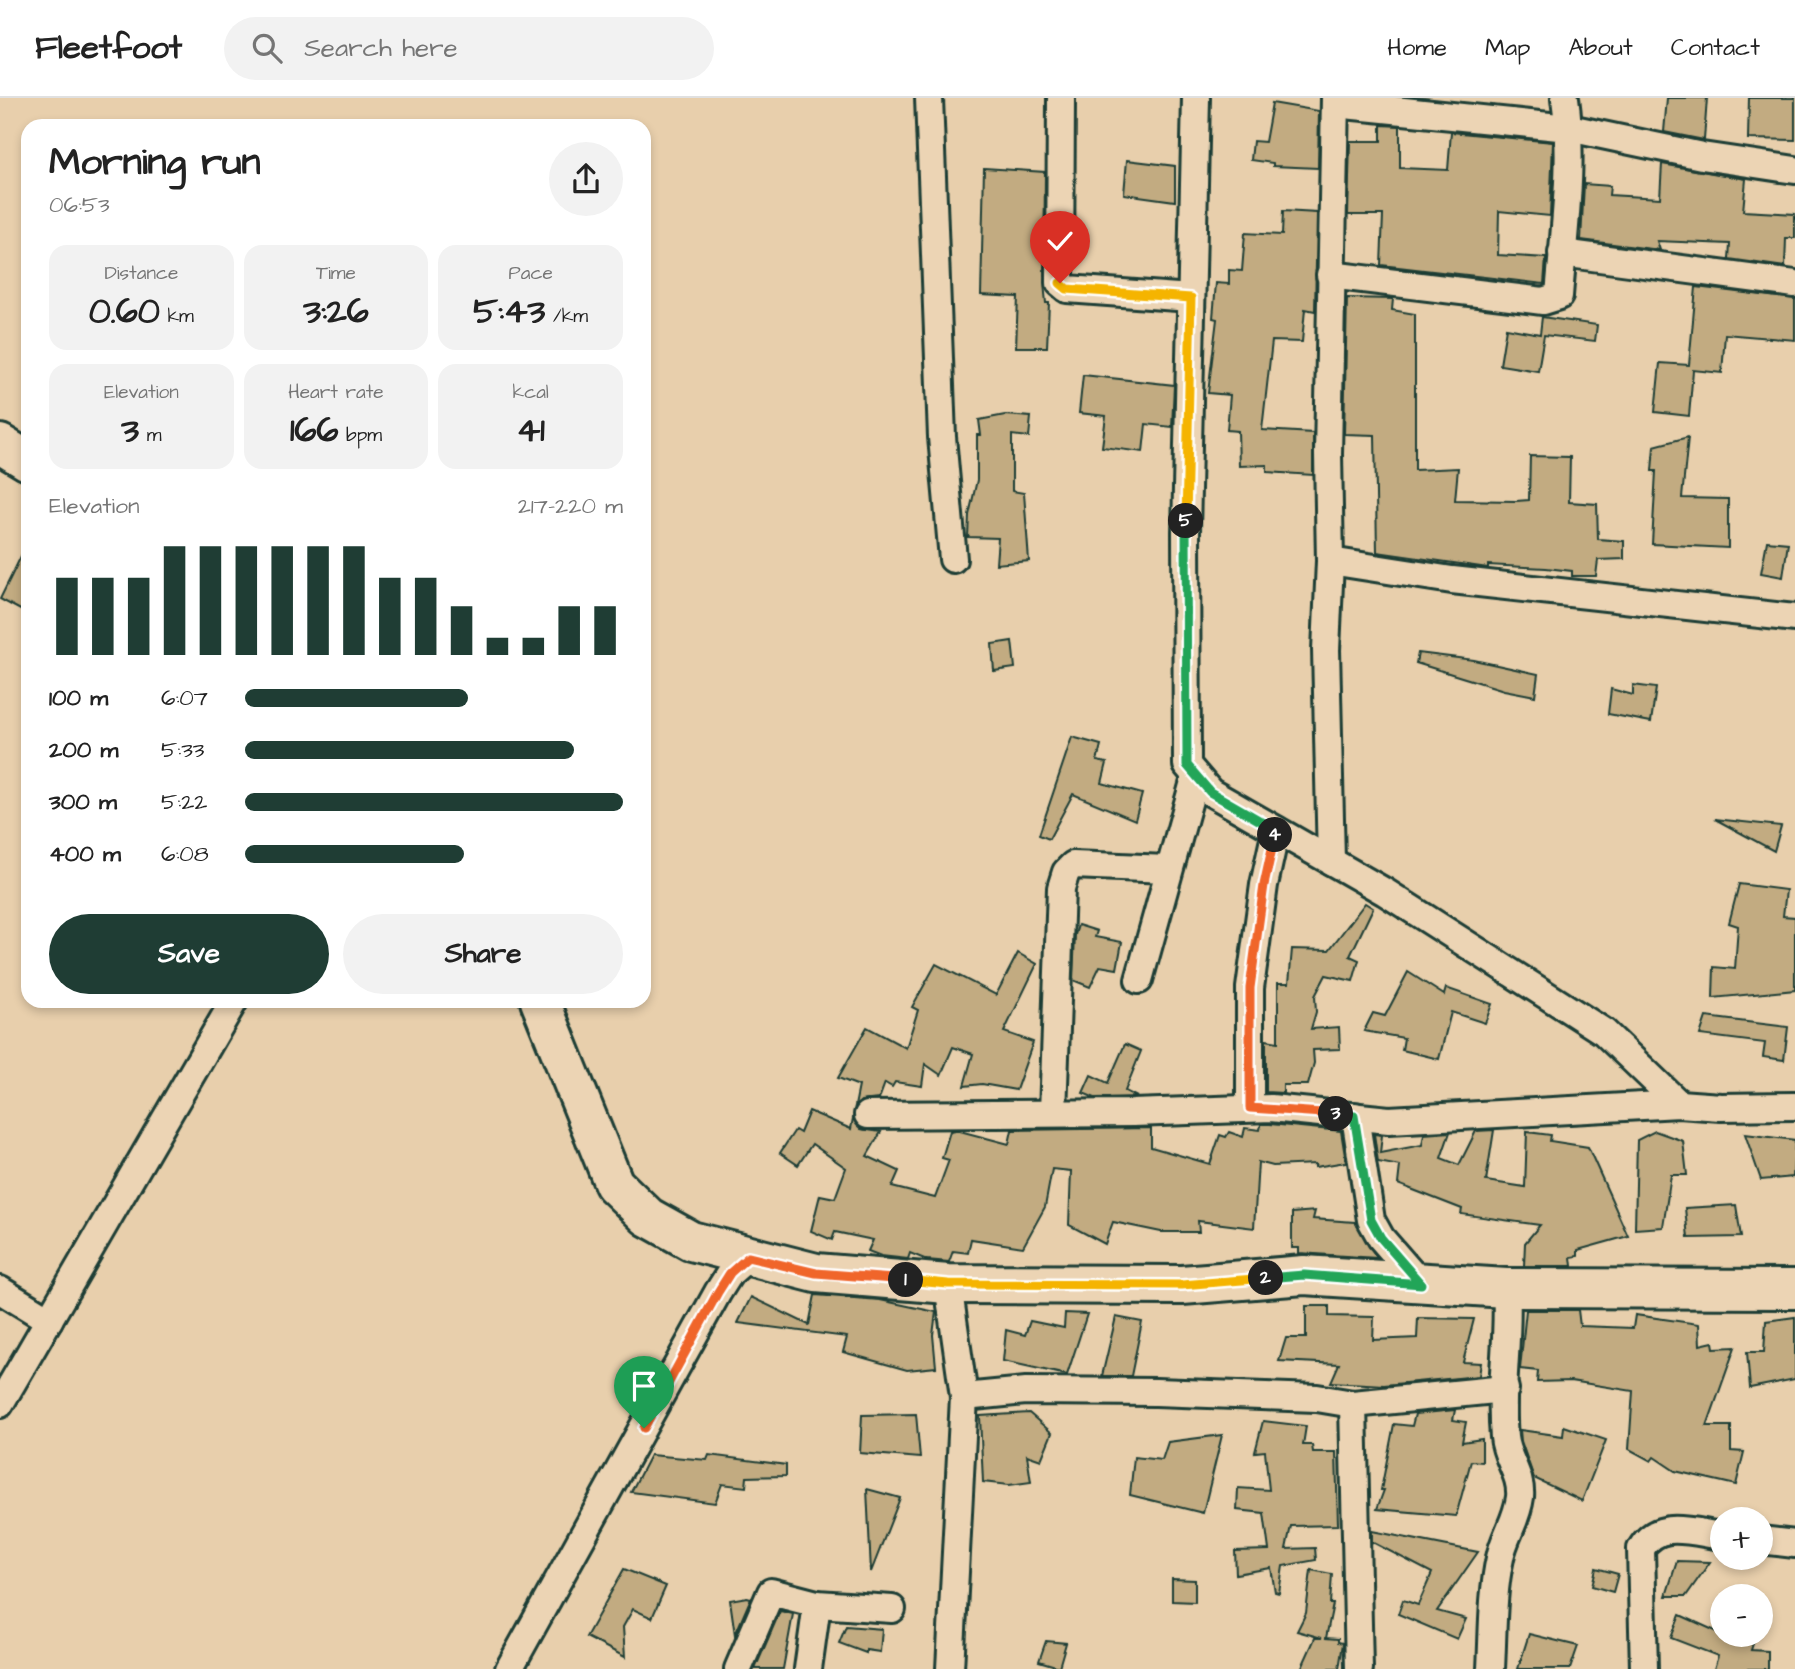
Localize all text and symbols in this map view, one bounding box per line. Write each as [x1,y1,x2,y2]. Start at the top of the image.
search box [224,17,714,80]
text: Fleetfoot [35,25,182,71]
icon: search [248,29,286,67]
text: Search here [304,30,458,66]
text: Home [1387,31,1447,65]
text: Map [1485,31,1530,65]
text: About [1568,31,1633,65]
text: Contact [1671,31,1760,65]
text: Morning run [49,137,261,189]
button: share [549,142,623,216]
text: 06:53 [49,189,110,221]
pin [1030,211,1090,283]
icon: check [1041,222,1079,260]
text: Distance [104,260,178,287]
text: Time [316,260,356,287]
text: Pace [509,260,553,287]
text: 0.60 [89,287,160,336]
text: 3:26 [303,287,369,336]
text: 5:43 [473,287,545,336]
text: km [160,303,194,330]
text: /km [545,303,588,330]
text: Elevation [104,379,179,406]
text: Heart rate [288,379,384,406]
text: kcal [512,379,549,406]
text: 3 [121,406,139,455]
text: 166 [290,406,338,455]
text: 41 [517,406,545,455]
text: m [139,422,161,449]
text: bpm [338,422,382,449]
text: Elevation [49,490,140,522]
text: 217–220 m [518,490,623,522]
pin: 5 [1168,504,1204,538]
text: 5 [1179,507,1192,534]
text: 100 m [49,682,108,714]
text: 6:07 [161,682,208,714]
text: 200 m [49,734,118,766]
text: 5:33 [161,734,205,766]
text: 300 m [49,786,117,818]
text: 5:22 [161,786,207,818]
pin: 4 [1258,818,1292,852]
text: 4 [1268,821,1281,848]
text: 400 m [49,838,121,870]
text: 6:08 [161,838,209,870]
button: Save [49,914,329,994]
button: Share [343,914,623,994]
pin: 3 [1318,1096,1354,1132]
text: 3 [1331,1100,1340,1127]
pin: 2 [1248,1260,1284,1296]
pin: 1 [888,1262,923,1298]
text: 2 [1260,1264,1271,1291]
text: 1 [904,1266,907,1293]
pin [614,1356,674,1428]
icon: arrive [625,1367,663,1405]
map controls [1710,1507,1773,1647]
button: + [1710,1507,1773,1570]
button: − [1710,1584,1773,1647]

